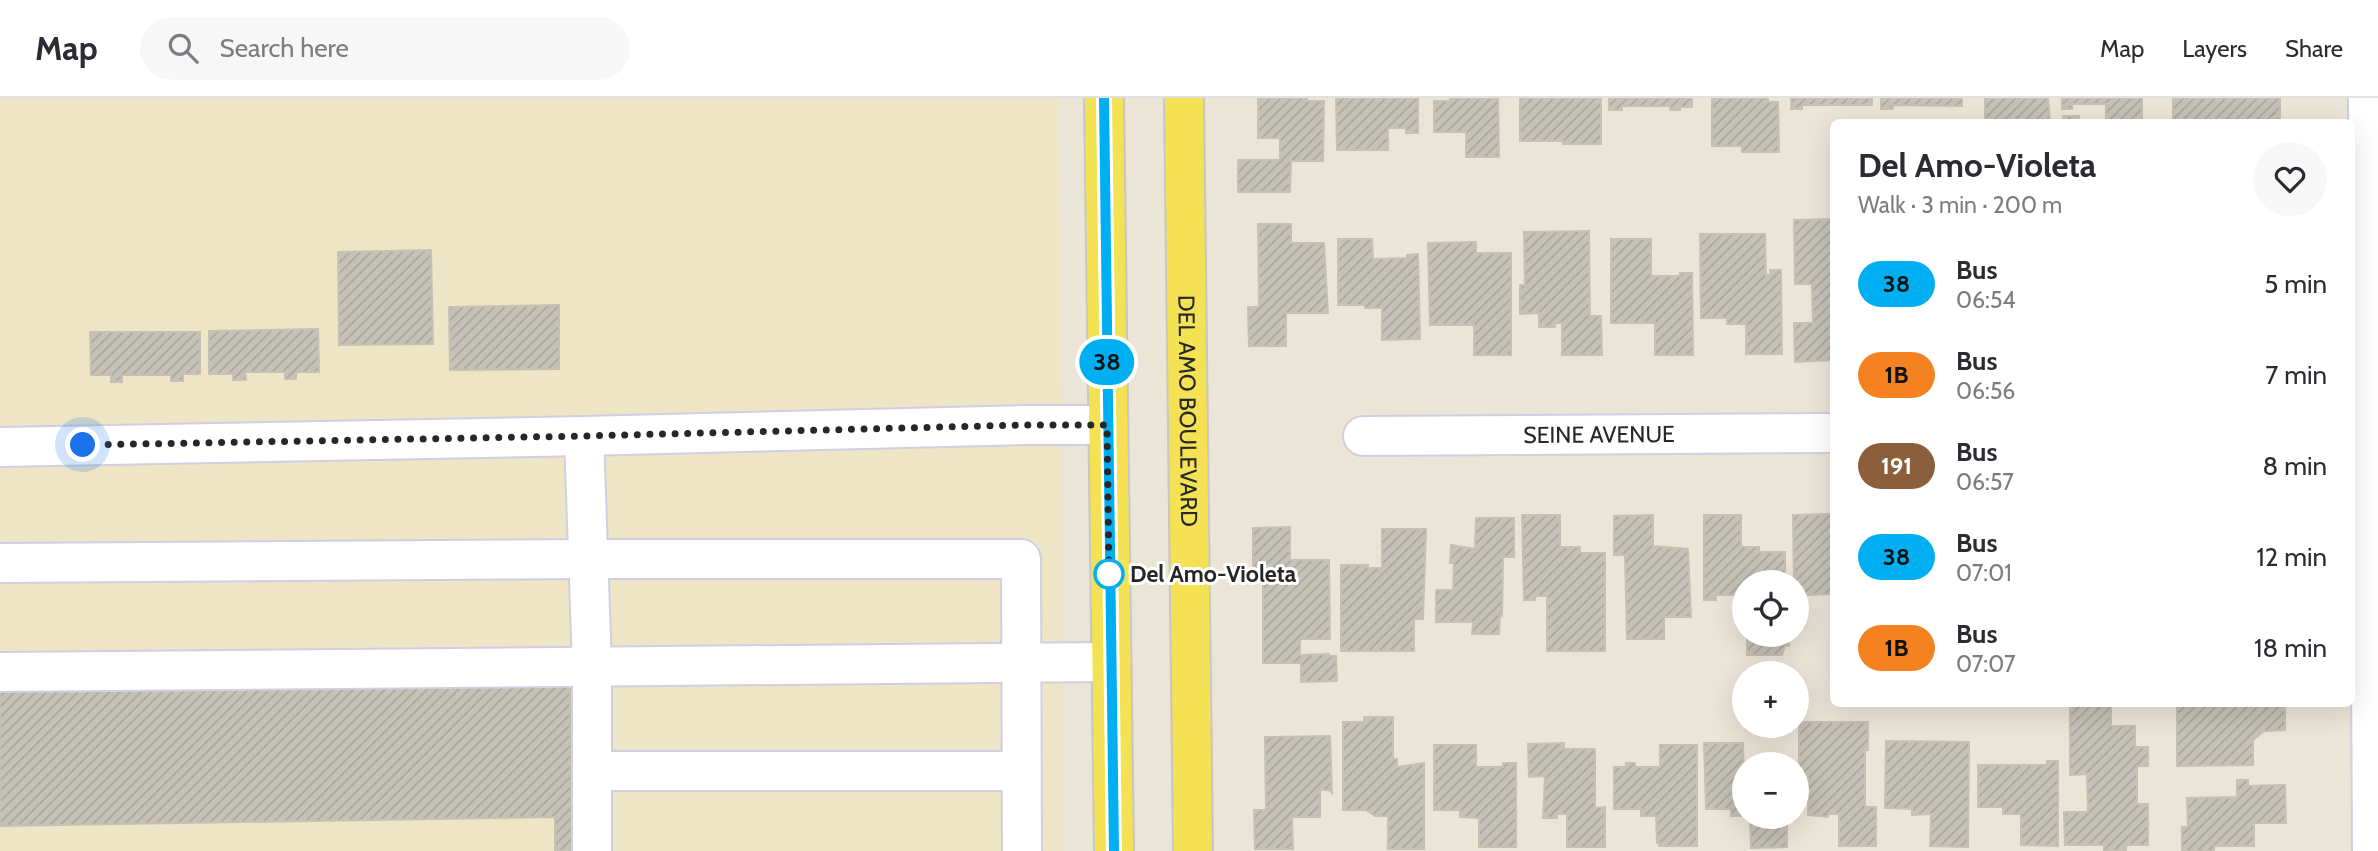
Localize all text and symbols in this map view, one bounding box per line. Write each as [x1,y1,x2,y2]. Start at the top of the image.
search box [140,17,630,80]
text: Map [35,28,98,68]
icon: search [164,29,202,67]
text: Search here [220,32,349,64]
text: Map [2100,34,2144,63]
text: Layers [2182,34,2247,63]
text: Share [2285,34,2343,63]
button: heart [2253,142,2327,216]
text: Del Amo-Violeta [1858,145,2096,185]
text: Walk · 3 min · 200 m [1858,191,2062,219]
text: Bus [1956,254,1997,286]
text: 5 min [2264,268,2327,300]
text: 38 [1883,269,1910,298]
text: 06:54 [1956,286,2016,314]
street label: DEL AMO BOULEVARD [1172,295,1203,527]
line badge: 38 [1076,339,1138,385]
text: Bus [1956,345,1997,377]
text: 38 [1093,347,1121,376]
text: 7 min [2265,359,2327,391]
text: 1B [1885,360,1908,389]
text: 06:56 [1956,377,2015,405]
street label: SEINE AVENUE [1523,420,1675,449]
your location [65,427,100,462]
text: Bus [1956,436,1997,468]
text: 8 min [2263,450,2327,482]
text: 191 [1881,451,1912,480]
text: 06:57 [1956,468,2014,496]
text: Bus [1956,527,1997,559]
text: 12 min [2256,541,2327,573]
text: 38 [1883,542,1910,571]
marker: Del Amo-Violeta [1094,559,1124,589]
text: 07:01 [1956,559,2012,587]
place label: Del Amo-Violeta [1130,560,1297,588]
map controls [1732,570,1809,829]
button: locate [1732,570,1809,647]
text: Bus [1956,618,1997,650]
text: 18 min [2254,632,2327,664]
text: 1B [1885,633,1908,662]
text: 07:07 [1956,650,2016,678]
button: + [1732,661,1809,738]
button: − [1732,752,1809,829]

